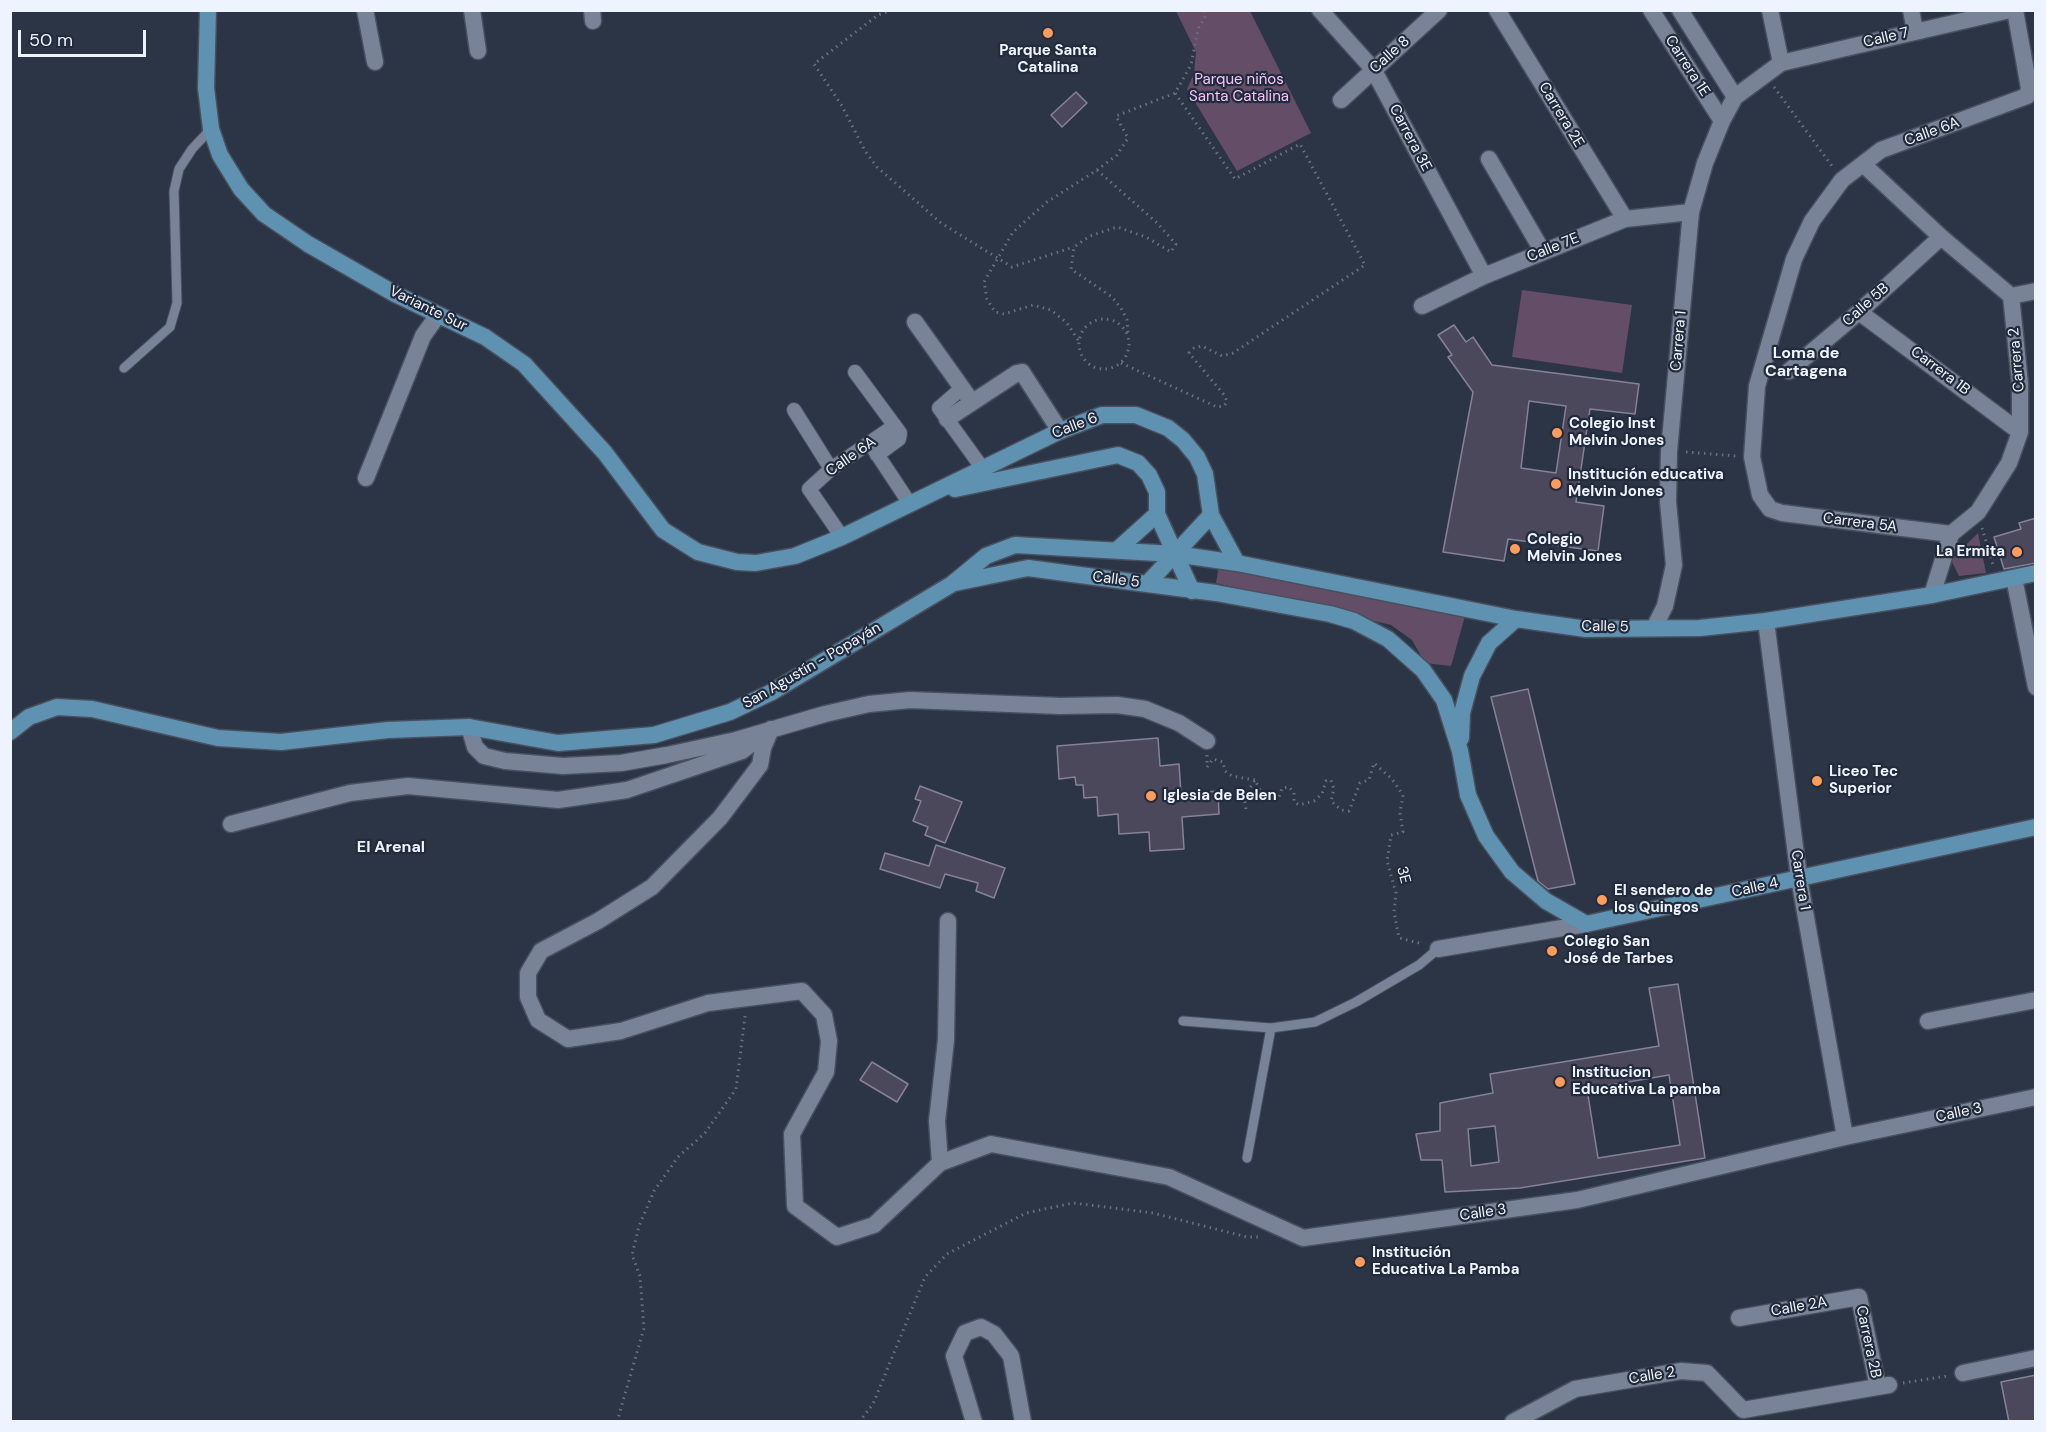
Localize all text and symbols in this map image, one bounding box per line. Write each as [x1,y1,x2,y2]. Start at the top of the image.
scale bar [21,18,148,56]
street label: Calle 7 [1862,24,1910,52]
marker: Parque Santa Catalina [1041,26,1055,40]
text: 50 m [29,28,73,52]
street label: Carrera 1E [1661,32,1713,100]
street label: Calle 8 [1366,33,1414,77]
place label: Parque Santa Catalina [999,42,1097,77]
park label: Parque niños Santa Catalina [1189,71,1289,106]
street label: Carrera 2E [1534,79,1588,151]
street label: Carrera 3E [1385,101,1435,175]
street label: Calle 6A [1902,114,1962,150]
street label: Calle 7E [1524,229,1582,267]
street label: Calle 5B [1839,279,1893,331]
street label: Variante Sur [386,282,470,336]
street label: Carrera 1 [1667,310,1691,372]
street label: Carrera 2 [2005,327,2029,393]
street label: Carrera 1B [1907,343,1973,399]
district label: Loma de Cartagena [1765,344,1847,382]
street label: Calle 6 [1050,409,1100,443]
place label: Colegio Inst Melvin Jones [1569,415,1664,450]
marker: Colegio Inst Melvin Jones [1550,426,1564,440]
street label: Calle 6A [823,433,879,481]
place label: Institución educativa Melvin Jones [1568,466,1724,501]
marker: Institución educativa Melvin Jones [1549,477,1563,491]
street label: Carrera 5A [1822,510,1898,536]
place label: Colegio Melvin Jones [1527,531,1622,566]
marker: Colegio Melvin Jones [1508,542,1522,556]
place label: La Ermita [1936,543,2005,561]
marker: La Ermita [2010,545,2024,559]
street label: Calle 5 [1091,568,1141,592]
street label: Calle 5 [1581,618,1629,636]
street label: San Agustín - Popayán [740,619,884,713]
place label: Liceo Tec Superior [1829,763,1898,798]
marker: Liceo Tec Superior [1810,774,1824,788]
place label: Iglesia de Belen [1163,787,1277,805]
marker: Iglesia de Belen [1144,789,1158,803]
district label: El Arenal [357,838,425,858]
street label: Carrera 1 [1786,849,1814,911]
street label: 3E [1392,864,1414,886]
street label: Calle 4 [1730,874,1780,902]
place label: El sendero de los Quingos [1614,882,1713,917]
marker: El sendero de los Quingos [1595,893,1609,907]
place label: Colegio San José de Tarbes [1564,933,1674,968]
marker: Colegio San José de Tarbes [1545,944,1559,958]
place label: Institucion Educativa La pamba [1572,1064,1721,1099]
marker: Institucion Educativa La pamba [1553,1075,1567,1089]
street label: Calle 3 [1934,1099,1984,1127]
street label: Calle 3 [1458,1201,1508,1225]
place label: Institución Educativa La Pamba [1372,1244,1519,1279]
marker: Institución Educativa La Pamba [1353,1255,1367,1269]
street label: Calle 2A [1770,1293,1828,1321]
street label: Carrera 2B [1852,1304,1884,1380]
street label: Calle 2 [1628,1363,1676,1389]

